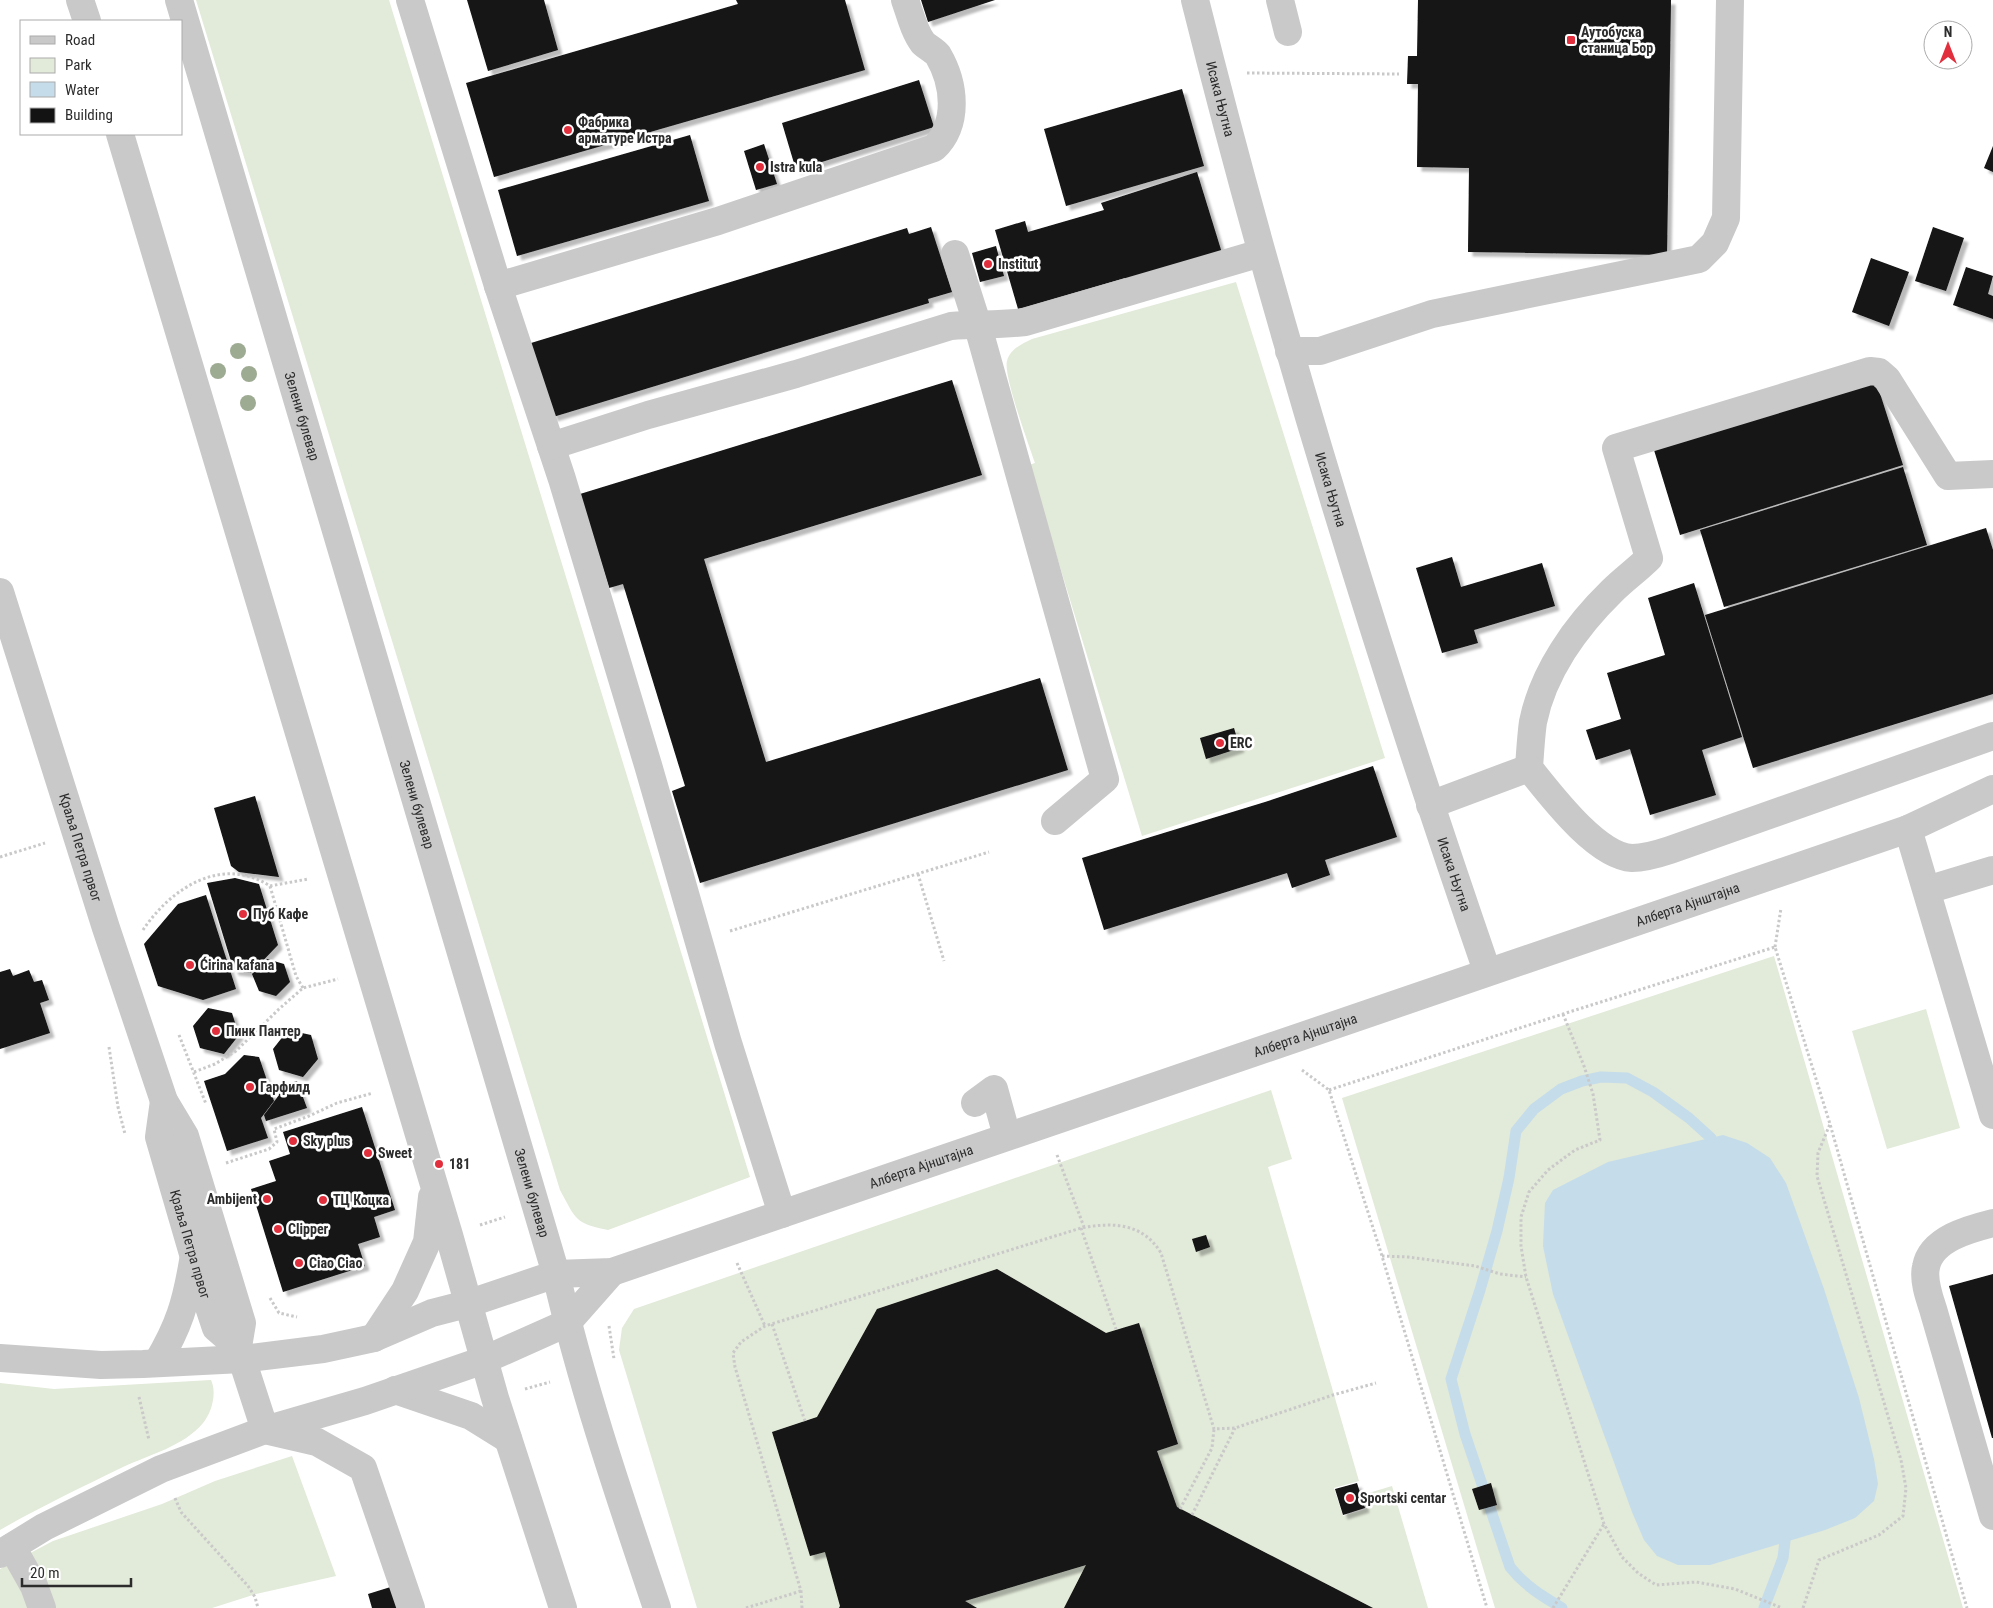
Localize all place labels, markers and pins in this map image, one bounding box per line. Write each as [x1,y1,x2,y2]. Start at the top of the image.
place label: Аутобуска станица Бор [1581,24,1653,56]
marker: Аутобуска станица Бор [1565,34,1577,46]
place label: Фабрика арматуре Истра [578,114,672,146]
marker: Фабрика арматуре Истра [562,124,574,136]
place label: Istra kula [770,159,823,175]
marker: Istra kula [754,161,766,173]
place label: Institut [998,256,1038,272]
marker: Institut [982,258,994,270]
place label: ERC [1230,735,1253,751]
marker: ERC [1214,737,1226,749]
place label: Пуб Кафе [253,906,308,922]
marker: Пуб Кафе [237,908,249,920]
place label: Ćirina kafana [200,956,275,973]
marker: Ćirina kafana [184,959,196,971]
place label: Пинк Пантер [226,1023,301,1039]
marker: Пинк Пантер [210,1025,222,1037]
place label: Гарфилд [260,1079,310,1095]
marker: Гарфилд [244,1081,256,1093]
place label: Sky plus [303,1133,350,1149]
marker: Sky plus [287,1135,299,1147]
place label: Sweet [378,1145,412,1161]
marker: Sweet [362,1147,374,1159]
place label: 181 [449,1156,470,1172]
marker: 181 [433,1158,445,1170]
place label: Ambijent [207,1191,257,1207]
place label: ТЦ Коцка [333,1192,389,1208]
marker: Ambijent [261,1193,273,1205]
marker: ТЦ Коцка [317,1194,329,1206]
place label: Clipper [288,1221,329,1237]
marker: Clipper [272,1223,284,1235]
place label: Ciao Ciao [309,1255,362,1271]
marker: Ciao Ciao [293,1257,305,1269]
place label: Sportski centar [1360,1490,1446,1506]
marker: Sportski centar [1344,1492,1356,1504]

